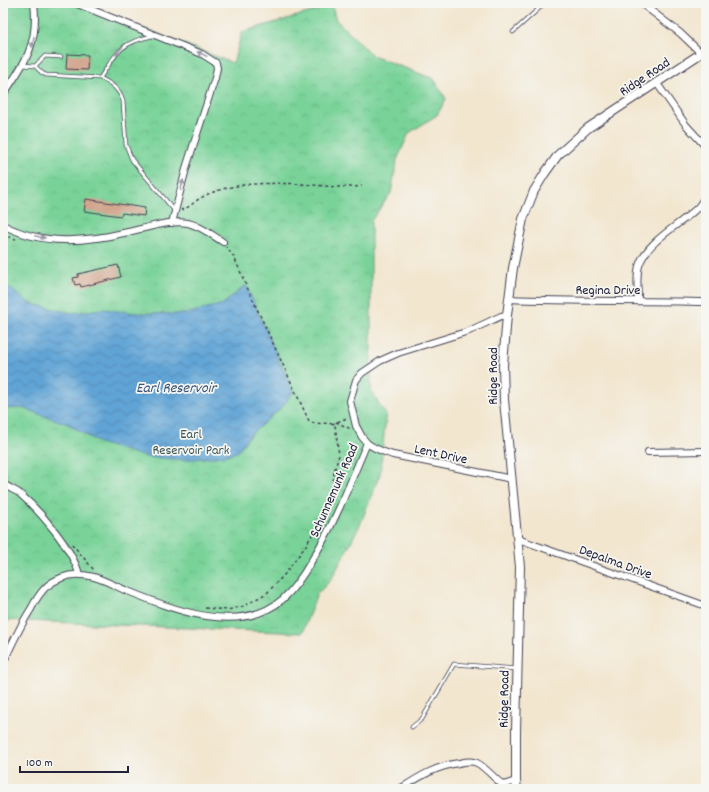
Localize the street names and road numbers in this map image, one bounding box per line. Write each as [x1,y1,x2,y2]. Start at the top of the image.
street label: Ridge Road [616,53,675,102]
street label: Regina Drive [576,281,640,301]
street label: Ridge Road [484,347,504,405]
street label: Lent Drive [412,440,469,470]
street label: Schunnemunk Road [305,441,364,541]
street label: Depalma Drive [576,540,654,585]
street label: Ridge Road [494,670,516,728]

